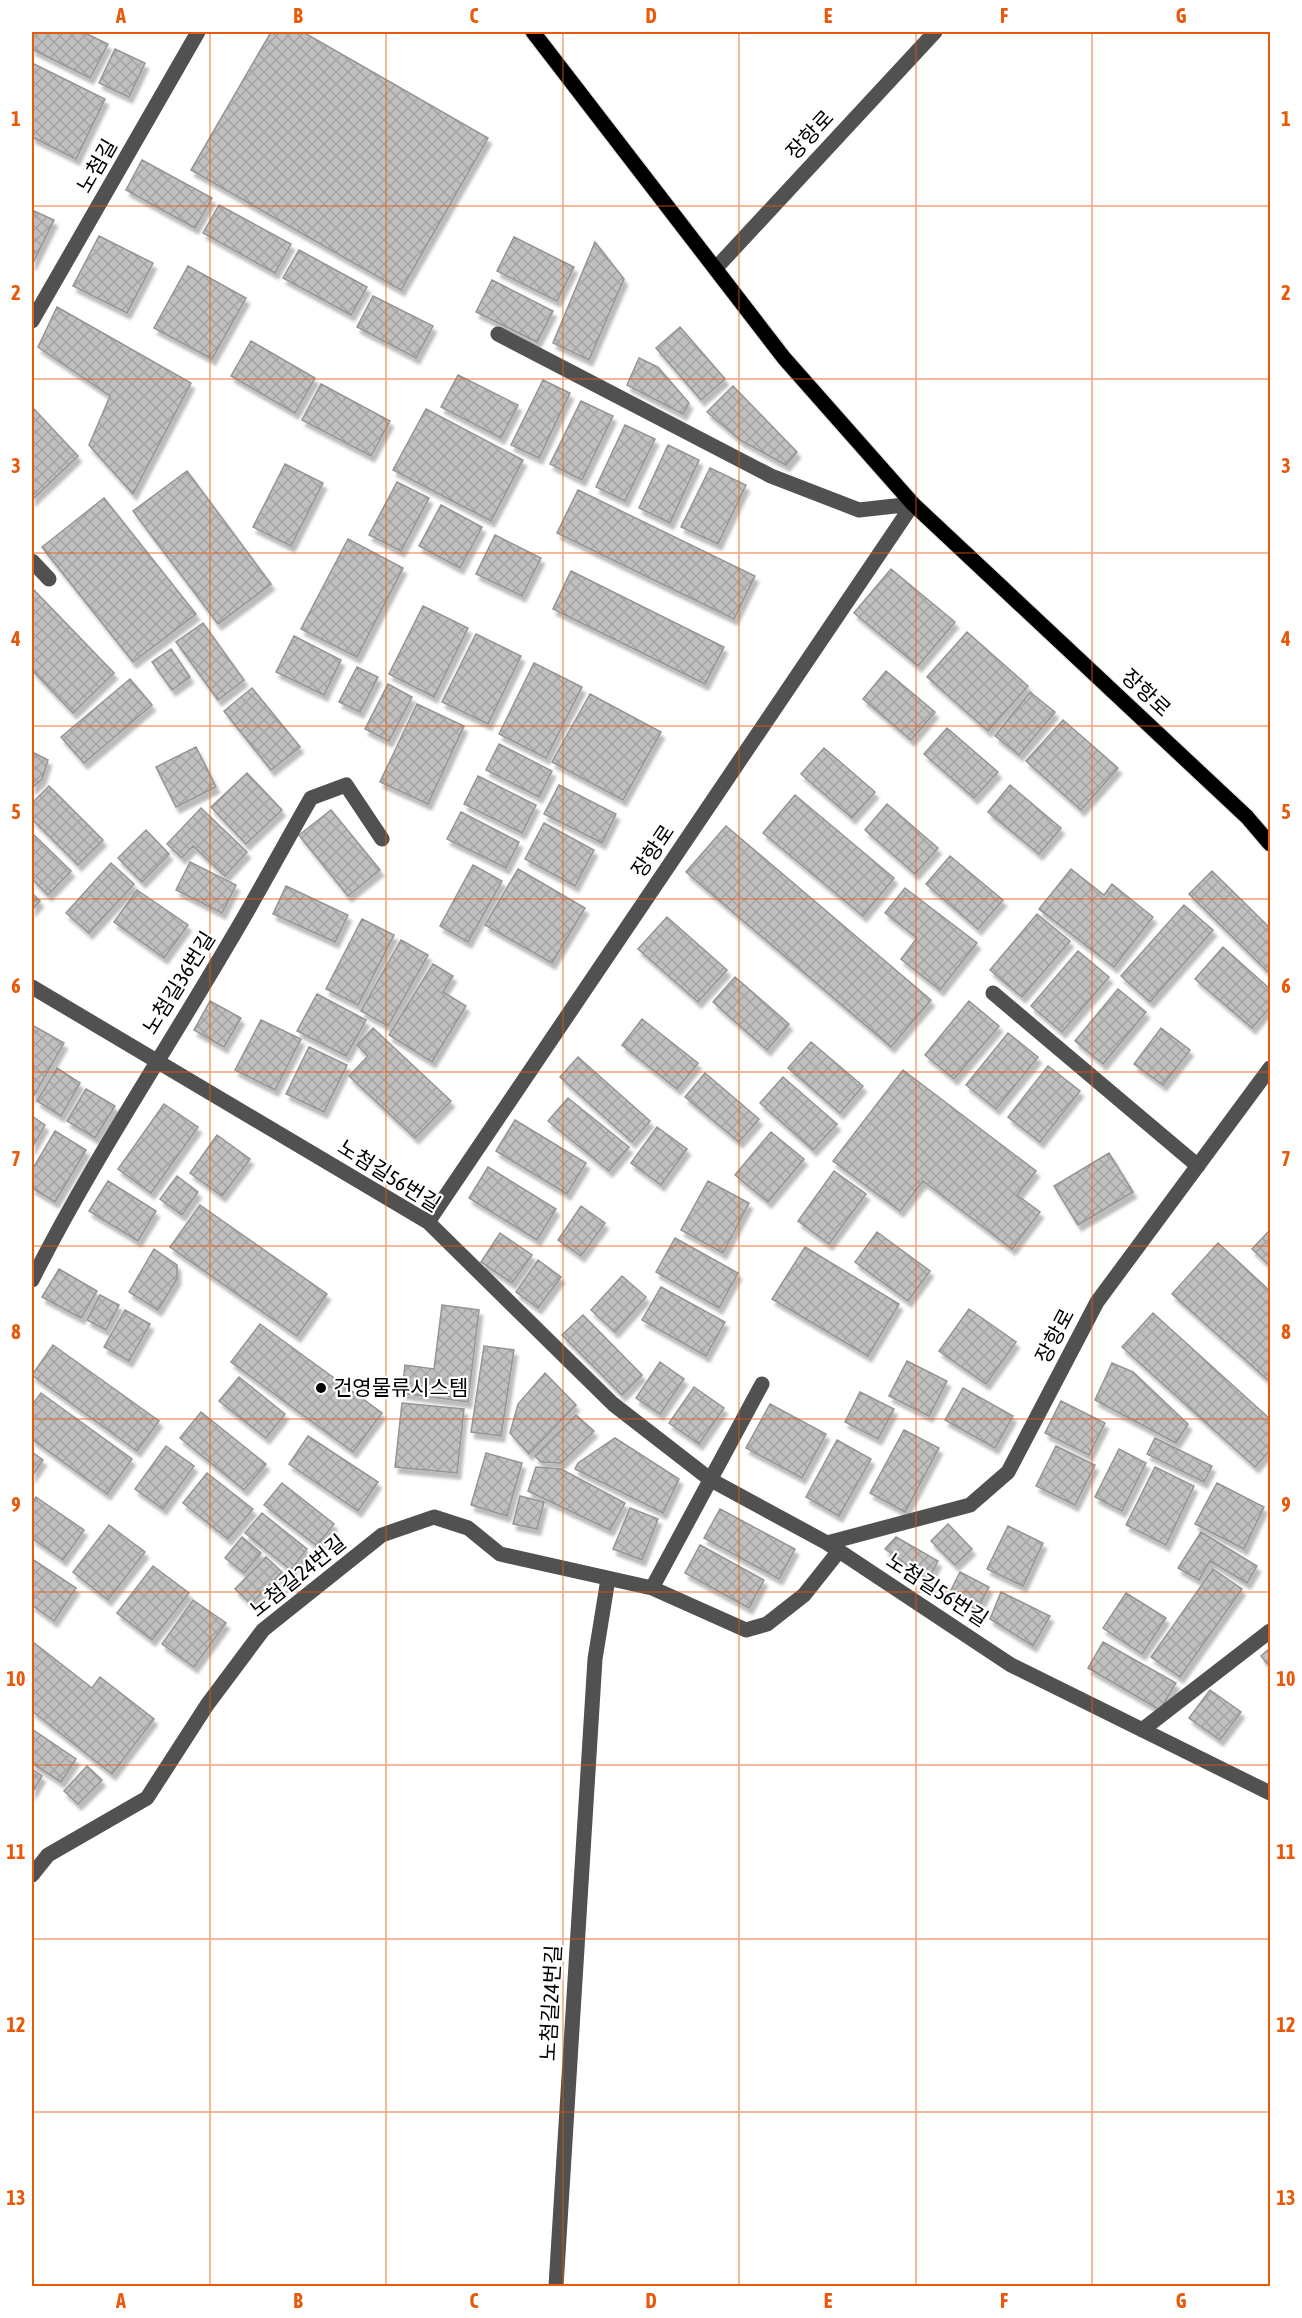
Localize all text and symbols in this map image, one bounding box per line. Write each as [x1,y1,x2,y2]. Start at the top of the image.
text: A [115,4,126,27]
text: B [293,4,303,27]
text: C [470,4,479,27]
text: D [645,4,657,27]
text: E [824,4,833,27]
text: F [1000,4,1008,27]
text: G [1176,4,1187,27]
street label: 장항로 [781,105,838,164]
text: 1 [11,107,21,130]
text: 1 [1281,107,1291,130]
street label: 노첨길 [71,134,121,197]
text: 2 [11,281,21,304]
text: 2 [1281,281,1291,304]
text: 3 [11,454,21,477]
text: 3 [1281,454,1291,477]
text: 4 [10,627,21,650]
text: 4 [1280,627,1291,650]
street label: 장항로 [1117,664,1176,721]
text: 5 [11,800,21,823]
text: 5 [1281,800,1291,823]
street label: 장항로 [626,820,678,881]
street label: 노첨길36번길 [137,927,219,1038]
text: 6 [11,974,21,997]
text: 6 [1281,974,1291,997]
street label: 노첨길56번길 [334,1134,445,1216]
text: 7 [11,1147,21,1170]
text: 7 [1281,1147,1291,1170]
street label: 장항로 [1030,1304,1078,1367]
text: 8 [11,1320,21,1343]
text: 8 [1281,1320,1291,1343]
place label: 건영물류시스템 [333,1375,468,1399]
marker: 건영물류시스템 [314,1381,328,1395]
text: 9 [11,1493,21,1516]
text: 9 [1281,1493,1291,1516]
street label: 노첨길24번길 [245,1529,350,1621]
street label: 노첨길56번길 [882,1547,993,1631]
text: 10 [7,1667,25,1690]
text: 10 [1277,1667,1295,1690]
text: 11 [7,1840,25,1863]
text: 11 [1277,1840,1295,1863]
street label: 노첨길24번길 [535,1944,565,2062]
text: 12 [7,2013,25,2036]
text: 12 [1277,2013,1295,2036]
text: 13 [7,2186,25,2209]
text: 13 [1277,2186,1295,2209]
text: A [115,2289,126,2312]
text: B [293,2289,303,2312]
text: C [470,2289,479,2312]
text: D [645,2289,657,2312]
text: E [824,2289,833,2312]
text: F [1000,2289,1008,2312]
text: G [1176,2289,1187,2312]

